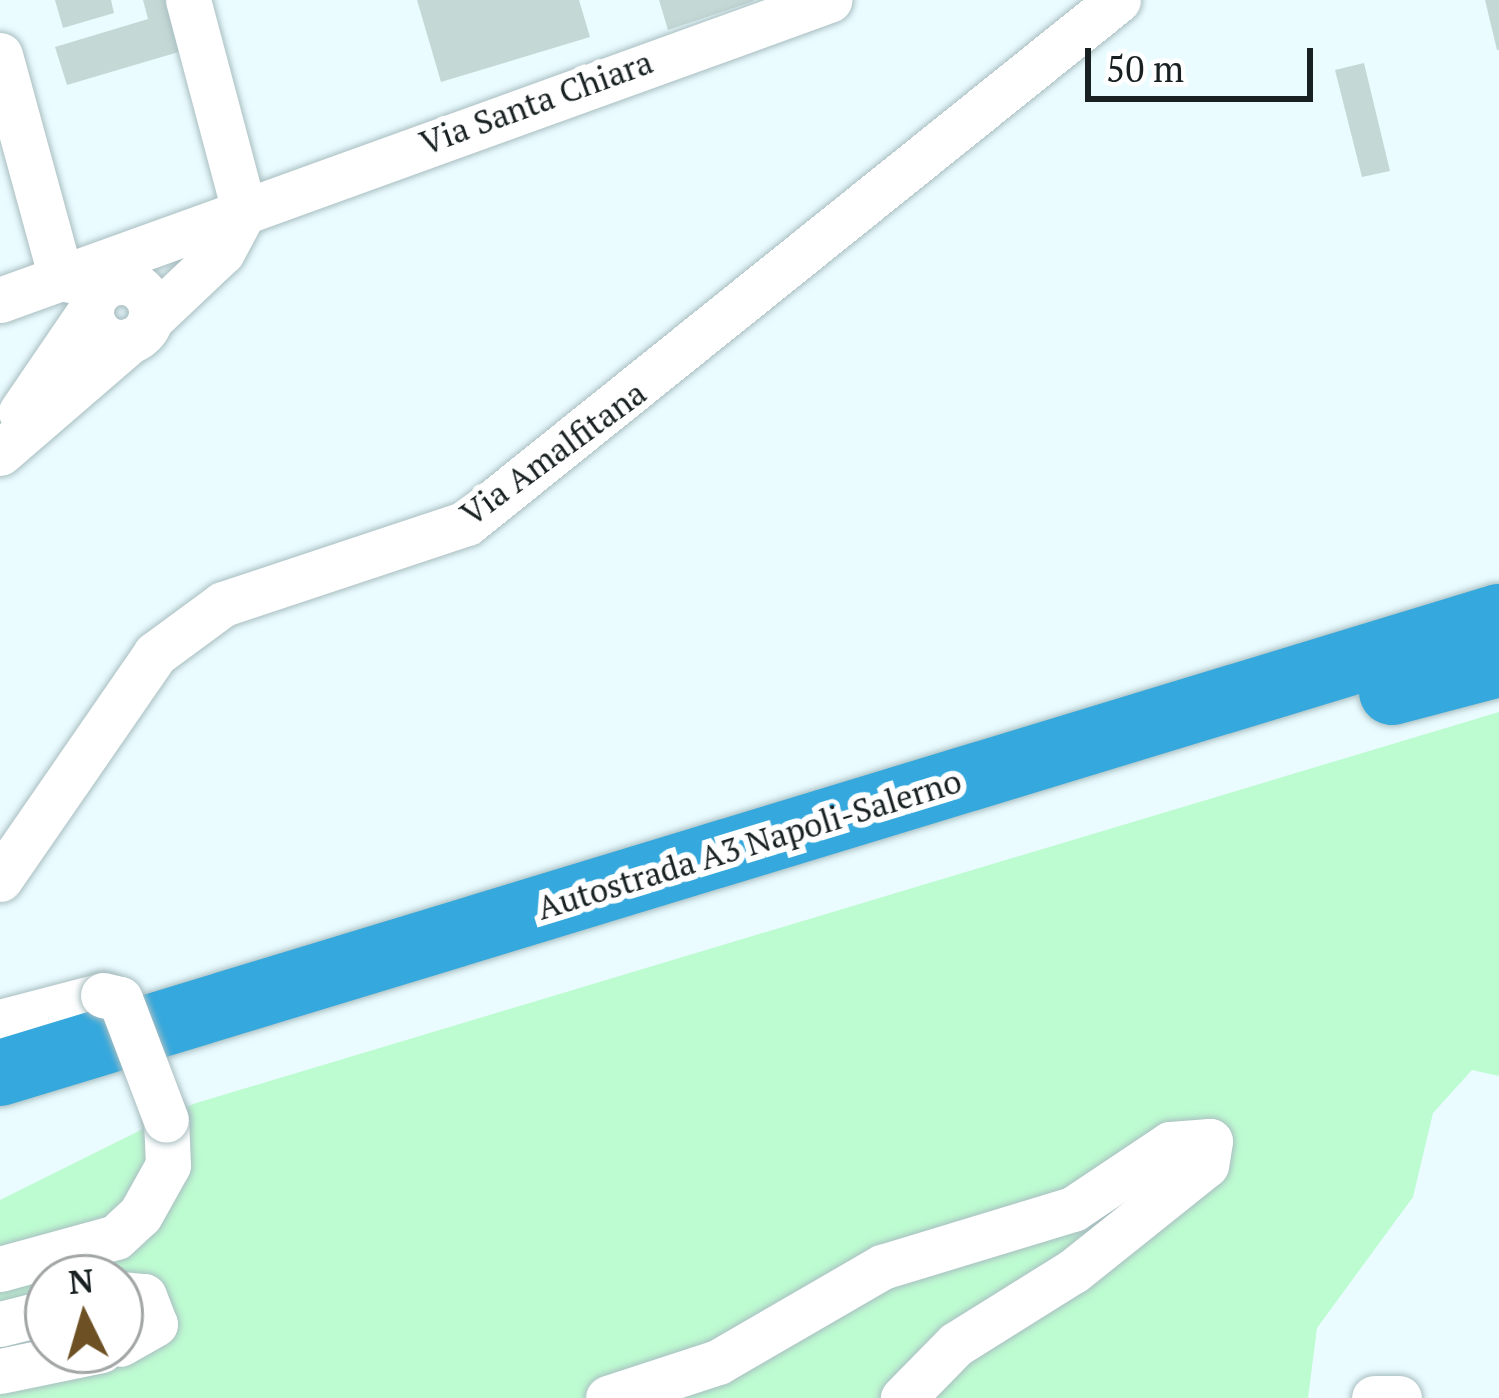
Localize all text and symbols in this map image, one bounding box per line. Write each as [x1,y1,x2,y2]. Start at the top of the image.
scale bar [1091,24,1319,98]
street label: Via Santa Chiara [414,42,658,162]
text: 50 m [1106,45,1184,92]
street label: Via Amalfitana [452,372,654,534]
street label: Autostrada A3 Napoli-Salerno [532,760,966,928]
north arrow [24,1254,144,1374]
text: N [67,1258,95,1303]

